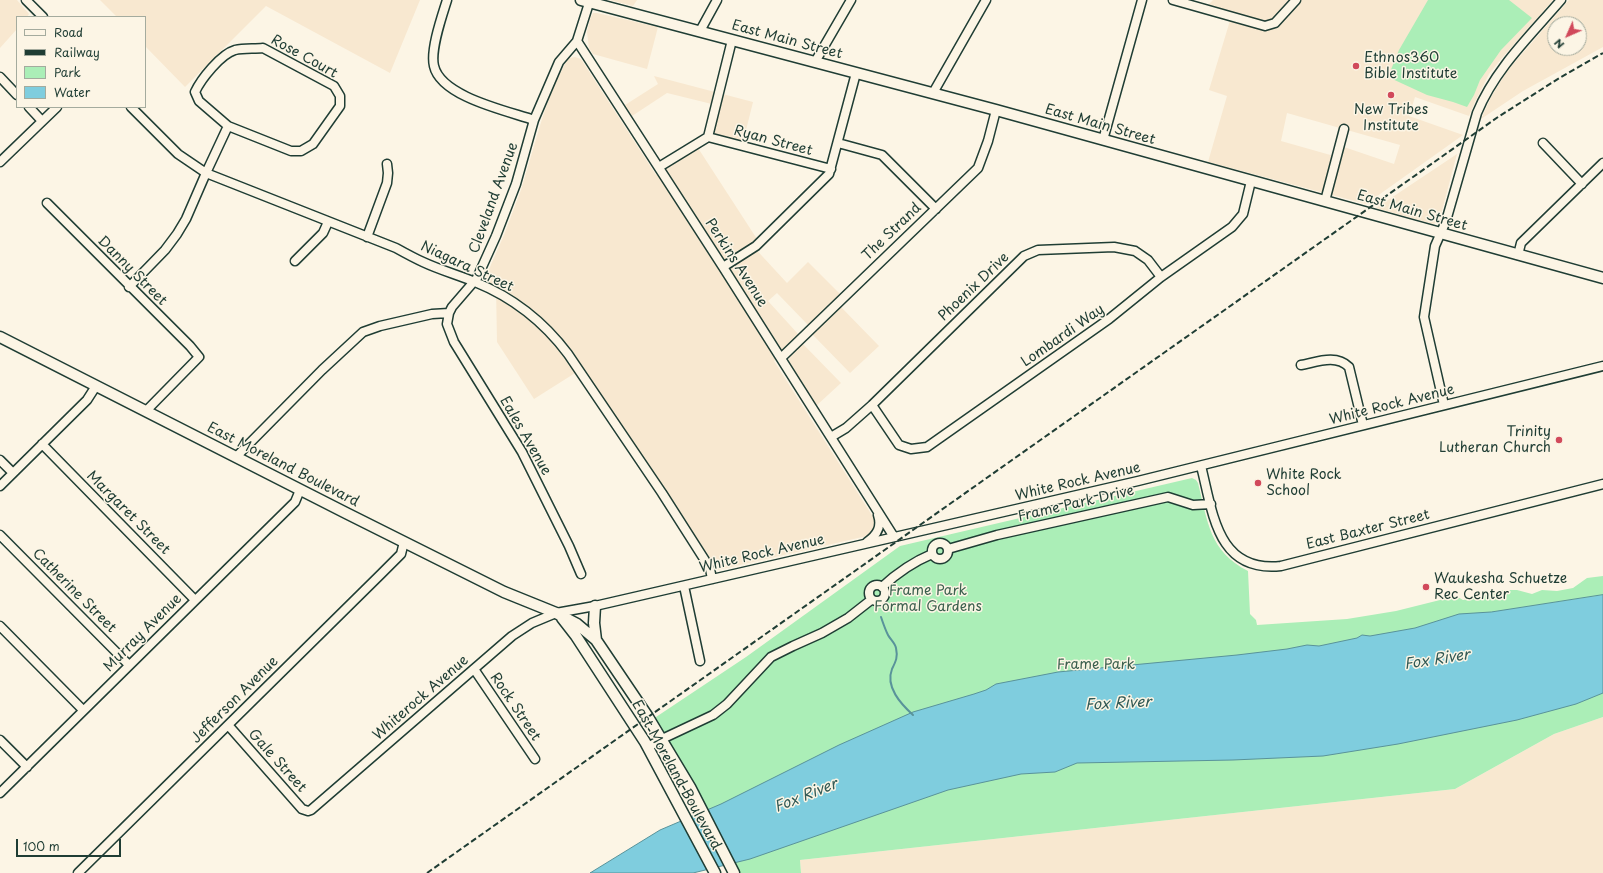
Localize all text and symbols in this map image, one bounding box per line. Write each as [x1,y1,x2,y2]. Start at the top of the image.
legend [16,16,146,108]
north arrow [1547,16,1587,56]
street label: East Main Street [730,17,844,63]
text: Road [54,23,83,41]
street label: Rose Court [268,32,340,82]
text: N [1550,35,1568,53]
text: Railway [54,43,100,61]
place label: Ethnos360 Bible Institute [1364,50,1457,82]
marker: Ethnos360 Bible Institute [1351,61,1361,71]
text: Park [54,63,81,81]
text: Water [54,83,90,101]
marker: New Tribes Institute [1386,90,1396,100]
street label: East Main Street [1043,101,1157,149]
place label: New Tribes Institute [1354,102,1428,134]
street label: Ryan Street [732,122,814,160]
street label: Cleveland Avenue [466,140,522,256]
street label: East Main Street [1355,187,1469,235]
street label: The Strand [859,200,925,264]
street label: Perkins Avenue [701,216,771,310]
street label: Danny Street [94,233,170,309]
street label: Niagara Street [418,238,516,296]
street label: Phoenix Drive [935,249,1013,325]
street label: Lombardi Way [1018,301,1108,371]
street label: White Rock Avenue [1328,381,1456,429]
street label: Eales Avenue [496,394,554,478]
street label: East Moreland Boulevard [204,419,362,511]
place label: Trinity Lutheran Church [1439,424,1551,456]
marker: Trinity Lutheran Church [1554,435,1564,445]
street label: White Rock Avenue [1014,459,1142,505]
place label: White Rock School [1266,467,1342,500]
street label: Margaret Street [83,468,173,558]
marker: White Rock School [1253,478,1263,488]
street label: Frame Park Drive [1016,482,1136,526]
street label: East Baxter Street [1305,507,1431,553]
street label: White Rock Avenue [698,531,826,577]
street label: Catherine Street [28,545,120,637]
place label: Waukesha Schuetze Rec Center [1434,571,1567,604]
marker: Waukesha Schuetze Rec Center [1421,582,1431,592]
park label: Frame Park Formal Gardens [874,583,982,616]
street label: Murray Avenue [101,591,185,675]
water label: Fox River [1403,646,1471,674]
street label: Whiterock Avenue [370,652,472,744]
street label: Jefferson Avenue [188,653,282,747]
park label: Frame Park [1057,657,1135,673]
street label: Rock Street [486,670,544,744]
water label: Fox River [1084,693,1152,715]
street label: East Moreland Boulevard [628,697,724,853]
street label: Gale Street [244,726,310,796]
water label: Fox River [772,775,840,817]
scale bar [18,831,123,857]
text: 100 m [23,837,60,855]

